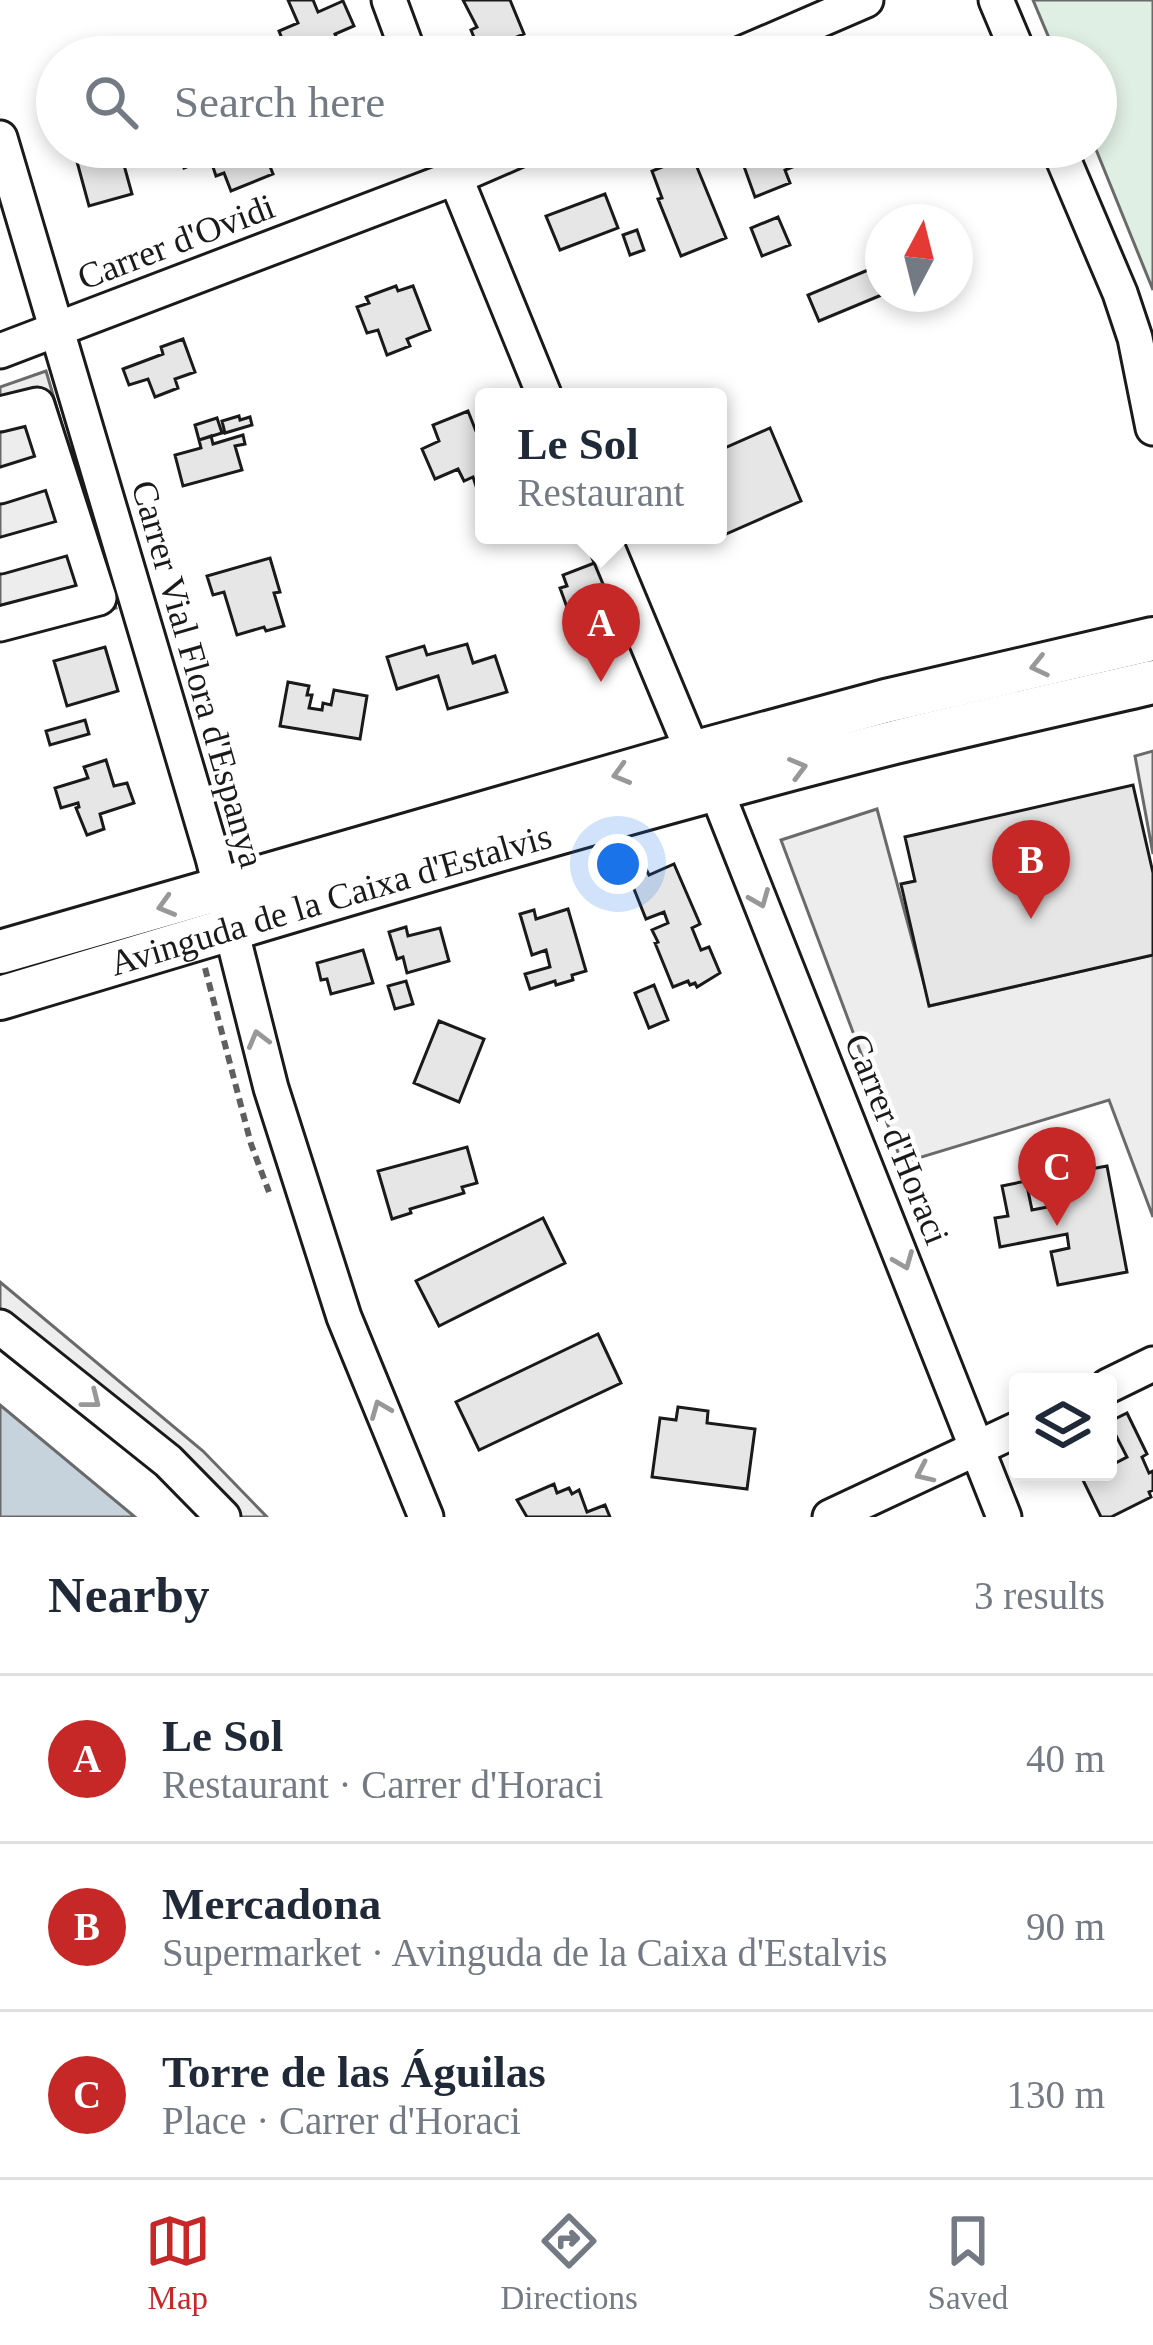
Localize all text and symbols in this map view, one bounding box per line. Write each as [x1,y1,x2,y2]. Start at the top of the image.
search box [36,36,1117,168]
icon: search [78,69,144,135]
text: Search here [174,77,385,127]
street label: Carrer d'Ovidi [72,186,280,298]
north arrow [865,204,973,312]
popup [475,388,727,544]
text: Le Sol [518,419,639,469]
text: Restaurant [518,471,684,514]
street label: Carrer Vial Flora d'Espanya [124,476,272,872]
pin: A [562,583,640,682]
one-way arrow [1029,652,1050,677]
one-way arrow [788,758,808,783]
one-way arrow [611,760,632,785]
street label: Avinguda de la Caixa d'Estalvis [105,816,556,984]
pin: B [992,820,1070,919]
your location [588,834,648,894]
one-way arrow [745,887,770,908]
one-way arrow [156,892,177,917]
street label: Carrer d'Horaci [837,1028,957,1250]
one-way arrow [248,1030,273,1050]
pin: C [1018,1127,1096,1226]
one-way arrow [889,1250,914,1271]
map controls [1009,1373,1117,1481]
button: layers [1009,1373,1117,1481]
one-way arrow [78,1386,100,1407]
one-way arrow [370,1400,395,1421]
one-way arrow [915,1459,936,1482]
text: Nearby [48,1567,209,1623]
text: 3 results [974,1574,1105,1617]
text: Le Sol [162,1711,283,1761]
text: A [73,1737,101,1780]
text: 40 m [1026,1737,1105,1780]
text: Restaurant · Carrer d'Horaci [162,1763,603,1806]
text: Mercadona [162,1879,381,1929]
text: B [74,1905,100,1948]
text: 90 m [1026,1905,1105,1948]
text: Supermarket · Avinguda de la Caixa d'Estalvis [162,1931,887,1974]
text: Torre de las Águilas [162,2047,546,2097]
text: C [73,2073,101,2116]
text: 130 m [1006,2073,1105,2116]
text: Place · Carrer d'Horaci [162,2099,521,2142]
tab: Map [145,2208,211,2317]
tab: Directions [500,2208,638,2317]
tab: Saved [928,2208,1008,2317]

